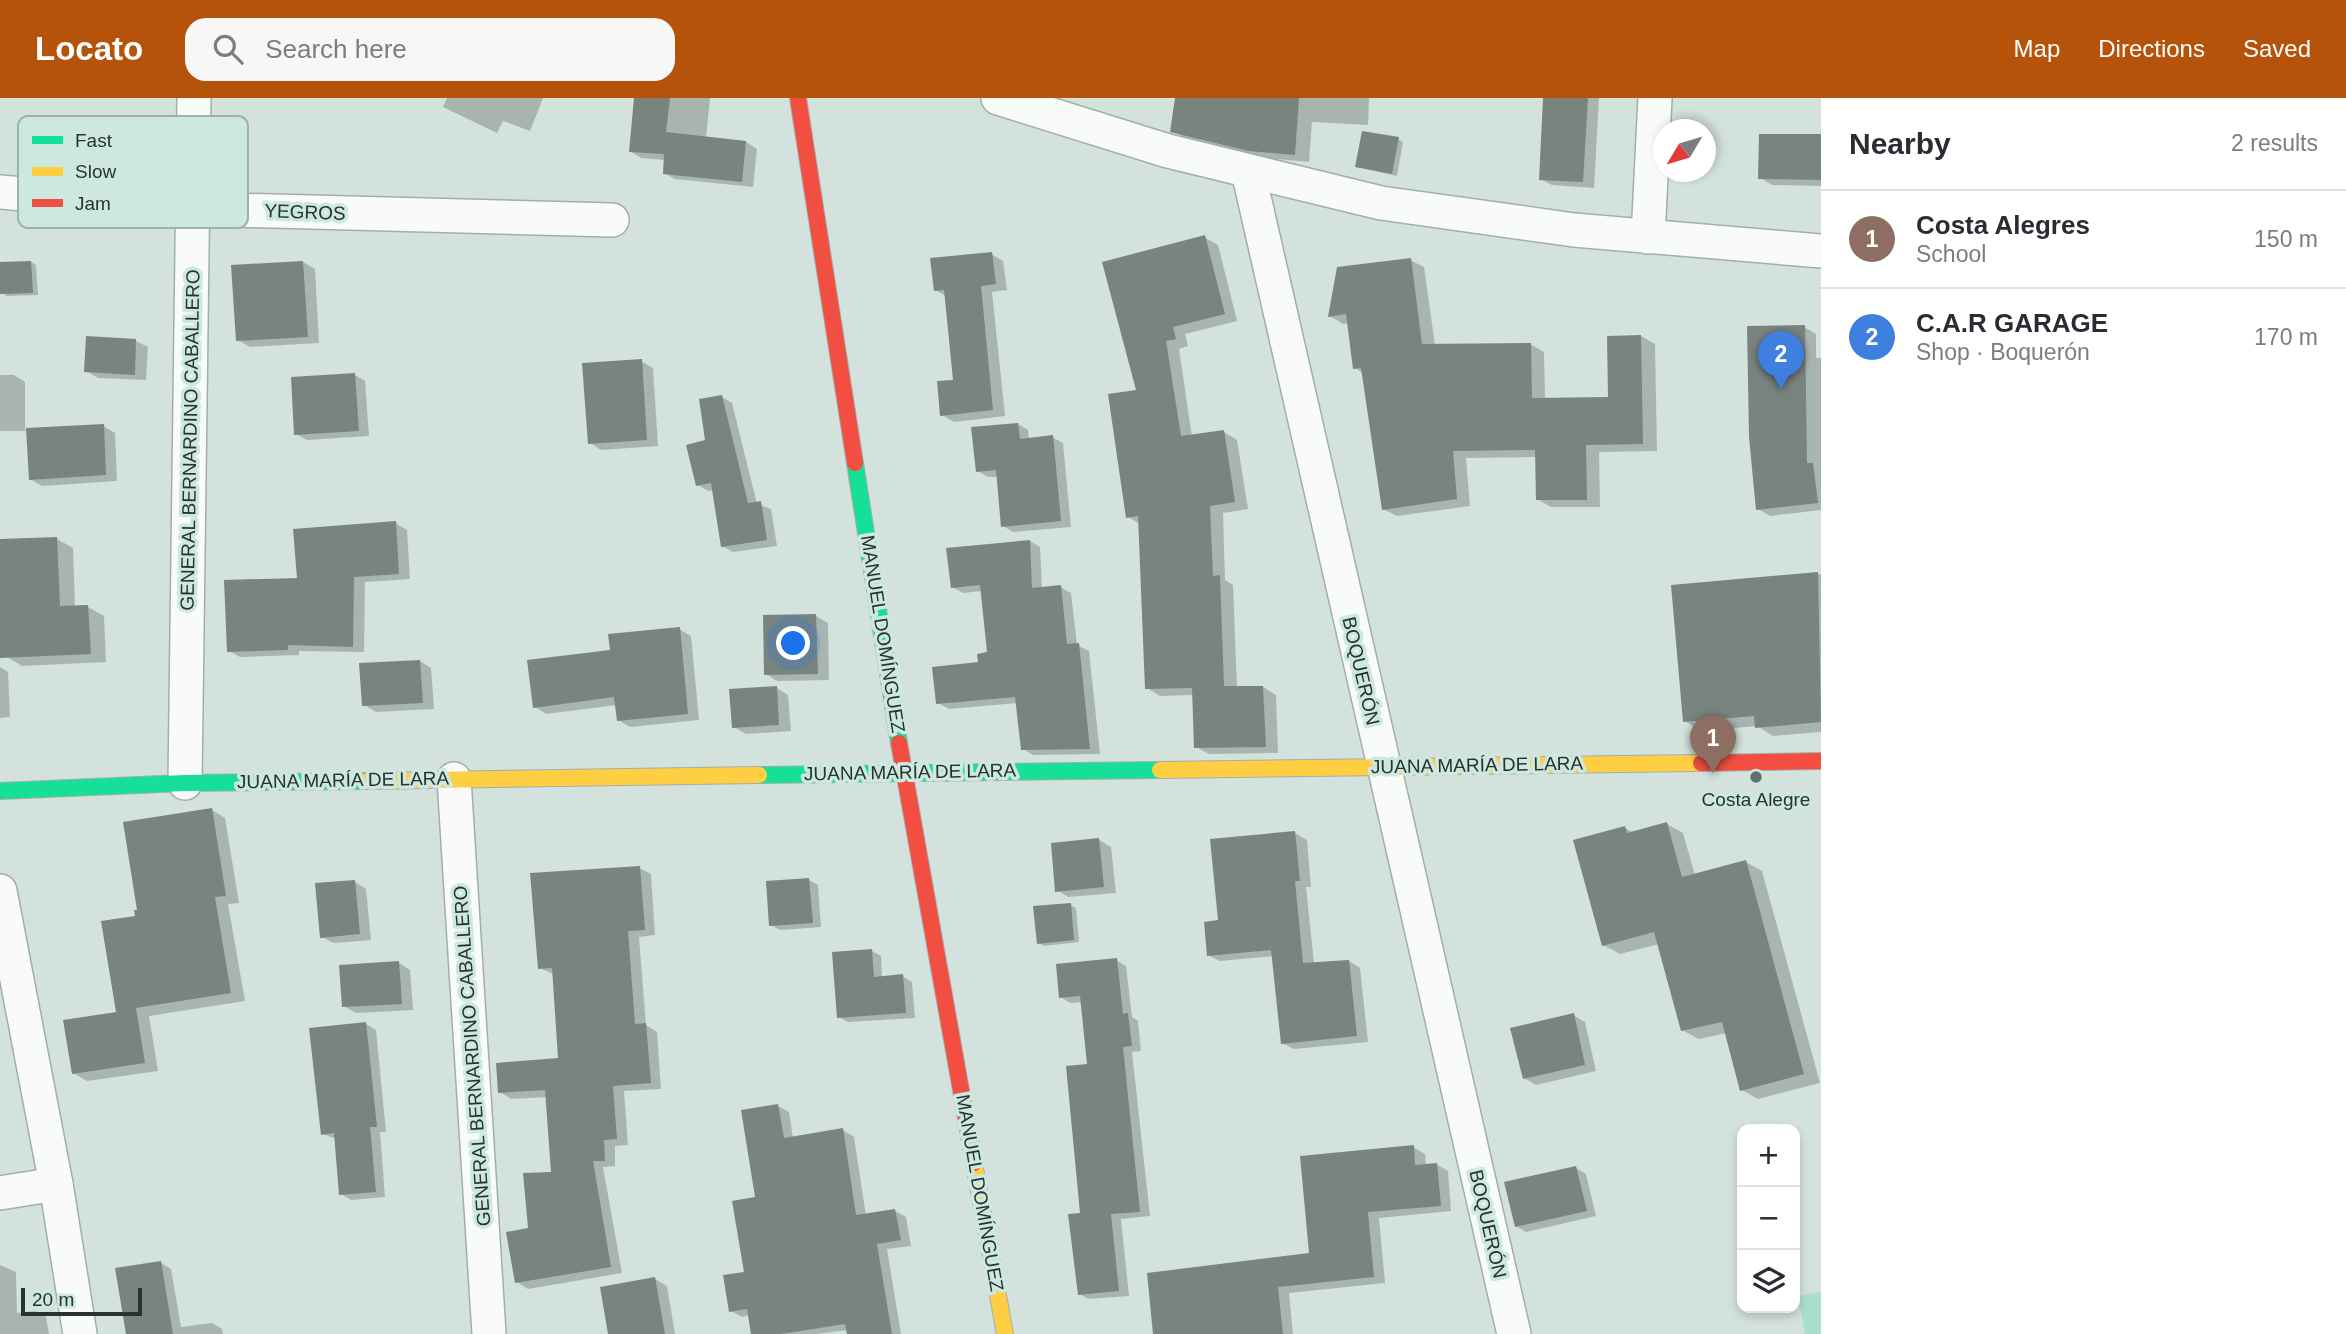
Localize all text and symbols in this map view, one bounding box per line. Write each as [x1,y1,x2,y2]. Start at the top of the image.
search box [185,18,675,81]
text: Locato [35,30,143,67]
icon: search [209,30,247,68]
text: Search here [265,34,407,64]
text: Map [2014,35,2060,62]
text: Directions [2098,35,2205,62]
text: Saved [2243,35,2311,62]
legend [18,116,248,228]
north arrow [1653,119,1716,182]
text: Nearby [1849,127,1951,160]
text: Fast [75,130,113,151]
text: 2 results [2231,130,2318,156]
text: Slow [75,161,116,182]
text: Jam [75,193,111,214]
street label: YEGROS [264,200,346,224]
text: Costa Alegres [1916,210,2090,240]
text: 1 [1866,226,1878,252]
text: 150 m [2254,226,2318,252]
text: School [1916,241,1986,267]
street label: GENERAL BERNARDINO CABALLERO [177,269,203,611]
text: C.A.R GARAGE [1916,308,2108,338]
text: 2 [1866,324,1878,350]
text: 170 m [2254,324,2318,350]
pin: 2 [1758,331,1804,389]
text: Shop · Boquerón [1916,339,2090,365]
street label: MANUEL DOMÍNGUEZ [857,534,909,735]
street label: BOQUERÓN [1338,615,1384,727]
your location [776,626,810,660]
pin: 1 [1690,715,1736,773]
street label: JUANA MARÍA DE LARA [1371,753,1584,777]
street label: JUANA MARÍA DE LARA [804,760,1017,784]
street label: JUANA MARÍA DE LARA [237,768,450,792]
marker: Costa Alegre [1748,769,1764,785]
place label: Costa Alegre [1702,789,1810,810]
street label: GENERAL BERNARDINO CABALLERO [450,885,494,1227]
street label: MANUEL DOMÍNGUEZ [952,1093,1008,1294]
map controls [1737,1124,1800,1313]
button: + [1737,1124,1800,1187]
street label: BOQUERÓN [1465,1168,1511,1280]
button: − [1737,1187,1800,1250]
button: layers [1737,1250,1800,1313]
scale bar [21,1285,142,1317]
text: 20 m [32,1289,74,1310]

